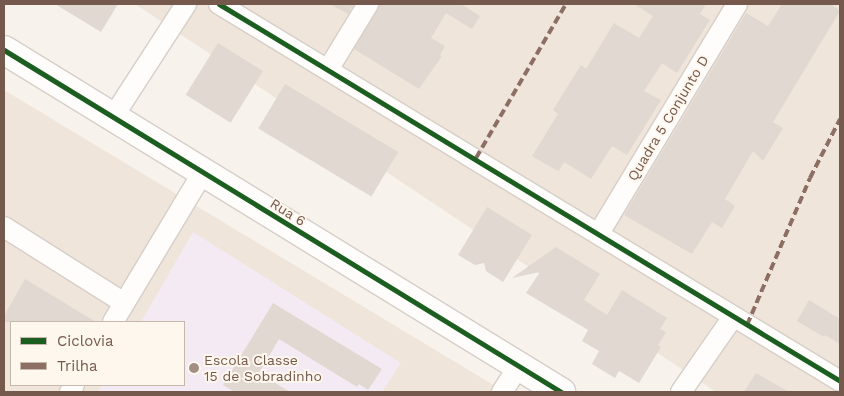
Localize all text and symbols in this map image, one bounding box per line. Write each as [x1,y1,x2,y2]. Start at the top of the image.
street label: Quadra 5 Conjunto D [624,52,712,184]
street label: Rua 6 [267,195,309,229]
legend [10,321,185,386]
text: Ciclovia [57,332,114,350]
place label: Escola Classe 15 de Sobradinho [204,352,322,384]
text: Trilha [57,357,98,375]
marker: Escola Classe 15 de Sobradinho [188,362,200,374]

